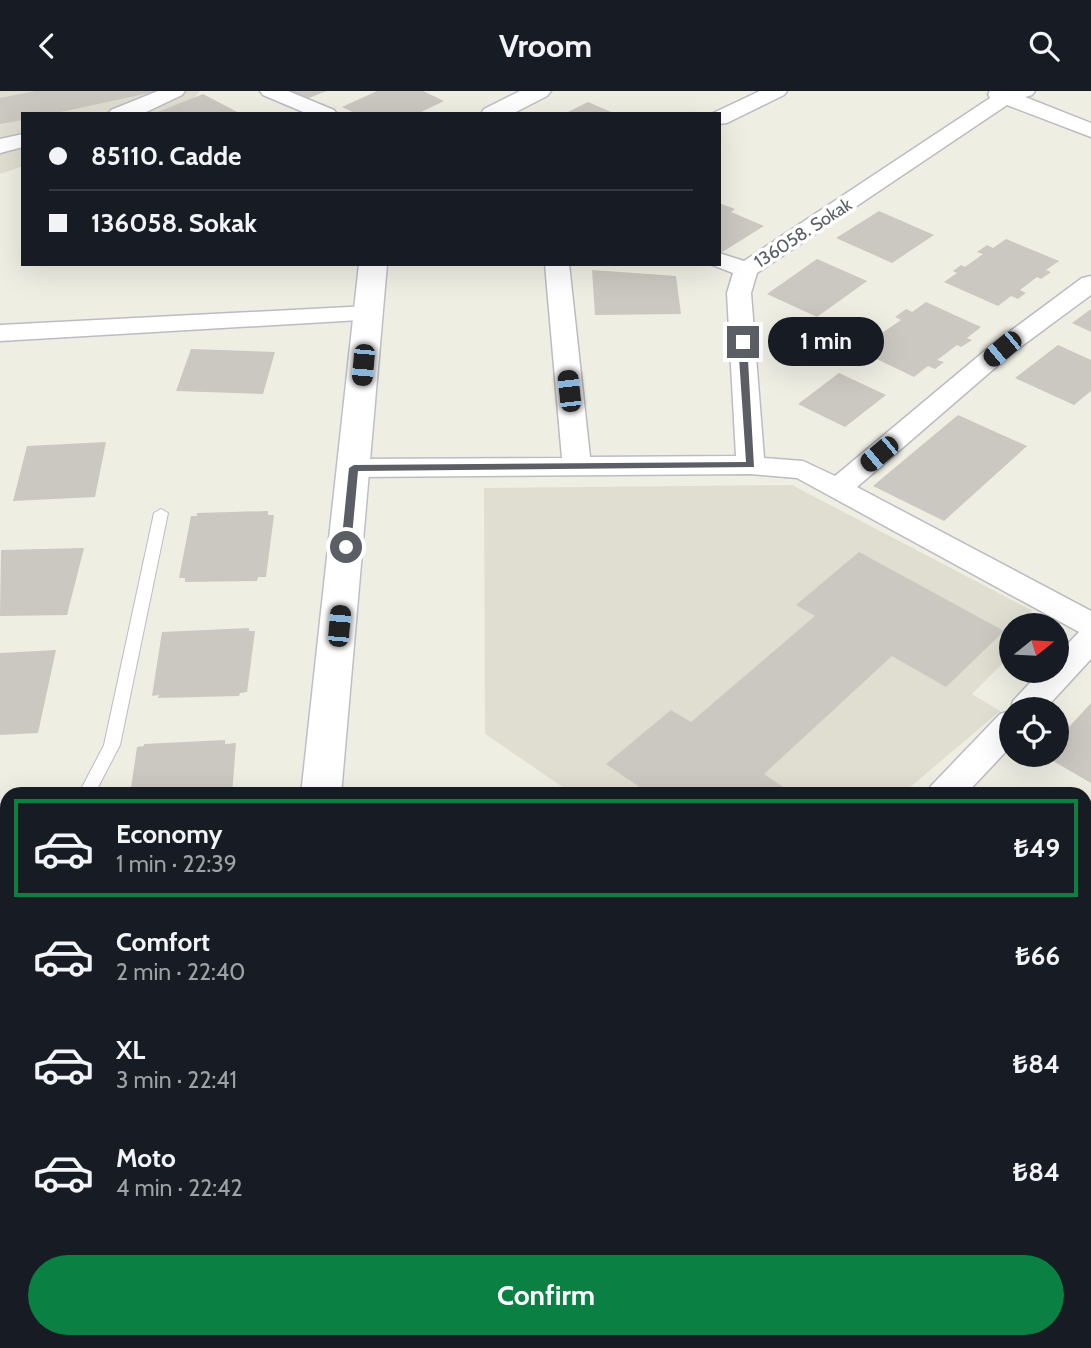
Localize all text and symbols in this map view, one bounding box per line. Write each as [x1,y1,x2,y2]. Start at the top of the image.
text: Vroom [499,26,592,65]
icon: back [28,27,66,65]
icon: search [1025,27,1063,65]
text: 85110. Cadde [91,140,241,172]
street label: 136058. Sokak [750,193,857,273]
text: 136058. Sokak [91,207,257,239]
callout: 1 min [768,317,883,367]
route end [727,326,759,358]
text: 1 min [800,327,852,355]
car [980,327,1025,371]
car [351,343,376,387]
car [557,369,582,413]
car [857,432,902,476]
route start [330,531,362,563]
car [327,604,352,648]
north arrow [999,613,1069,683]
map controls [999,613,1069,767]
button: locate [999,697,1069,767]
icon: car [32,817,95,880]
text: Economy [116,818,222,850]
text: ₺49 [1014,832,1060,864]
text: 1 min · 22:39 [116,850,237,878]
icon: car [32,925,95,988]
text: Comfort [116,926,210,958]
text: ₺66 [1015,940,1060,972]
text: 2 min · 22:40 [116,958,245,986]
icon: car [32,1033,95,1096]
text: XL [116,1034,145,1066]
text: ₺84 [1013,1048,1060,1080]
text: 3 min · 22:41 [116,1066,237,1094]
icon: car [32,1141,95,1204]
text: Moto [116,1142,176,1174]
text: ₺84 [1013,1156,1060,1188]
text: 4 min · 22:42 [116,1174,242,1202]
button: Confirm [28,1255,1064,1335]

